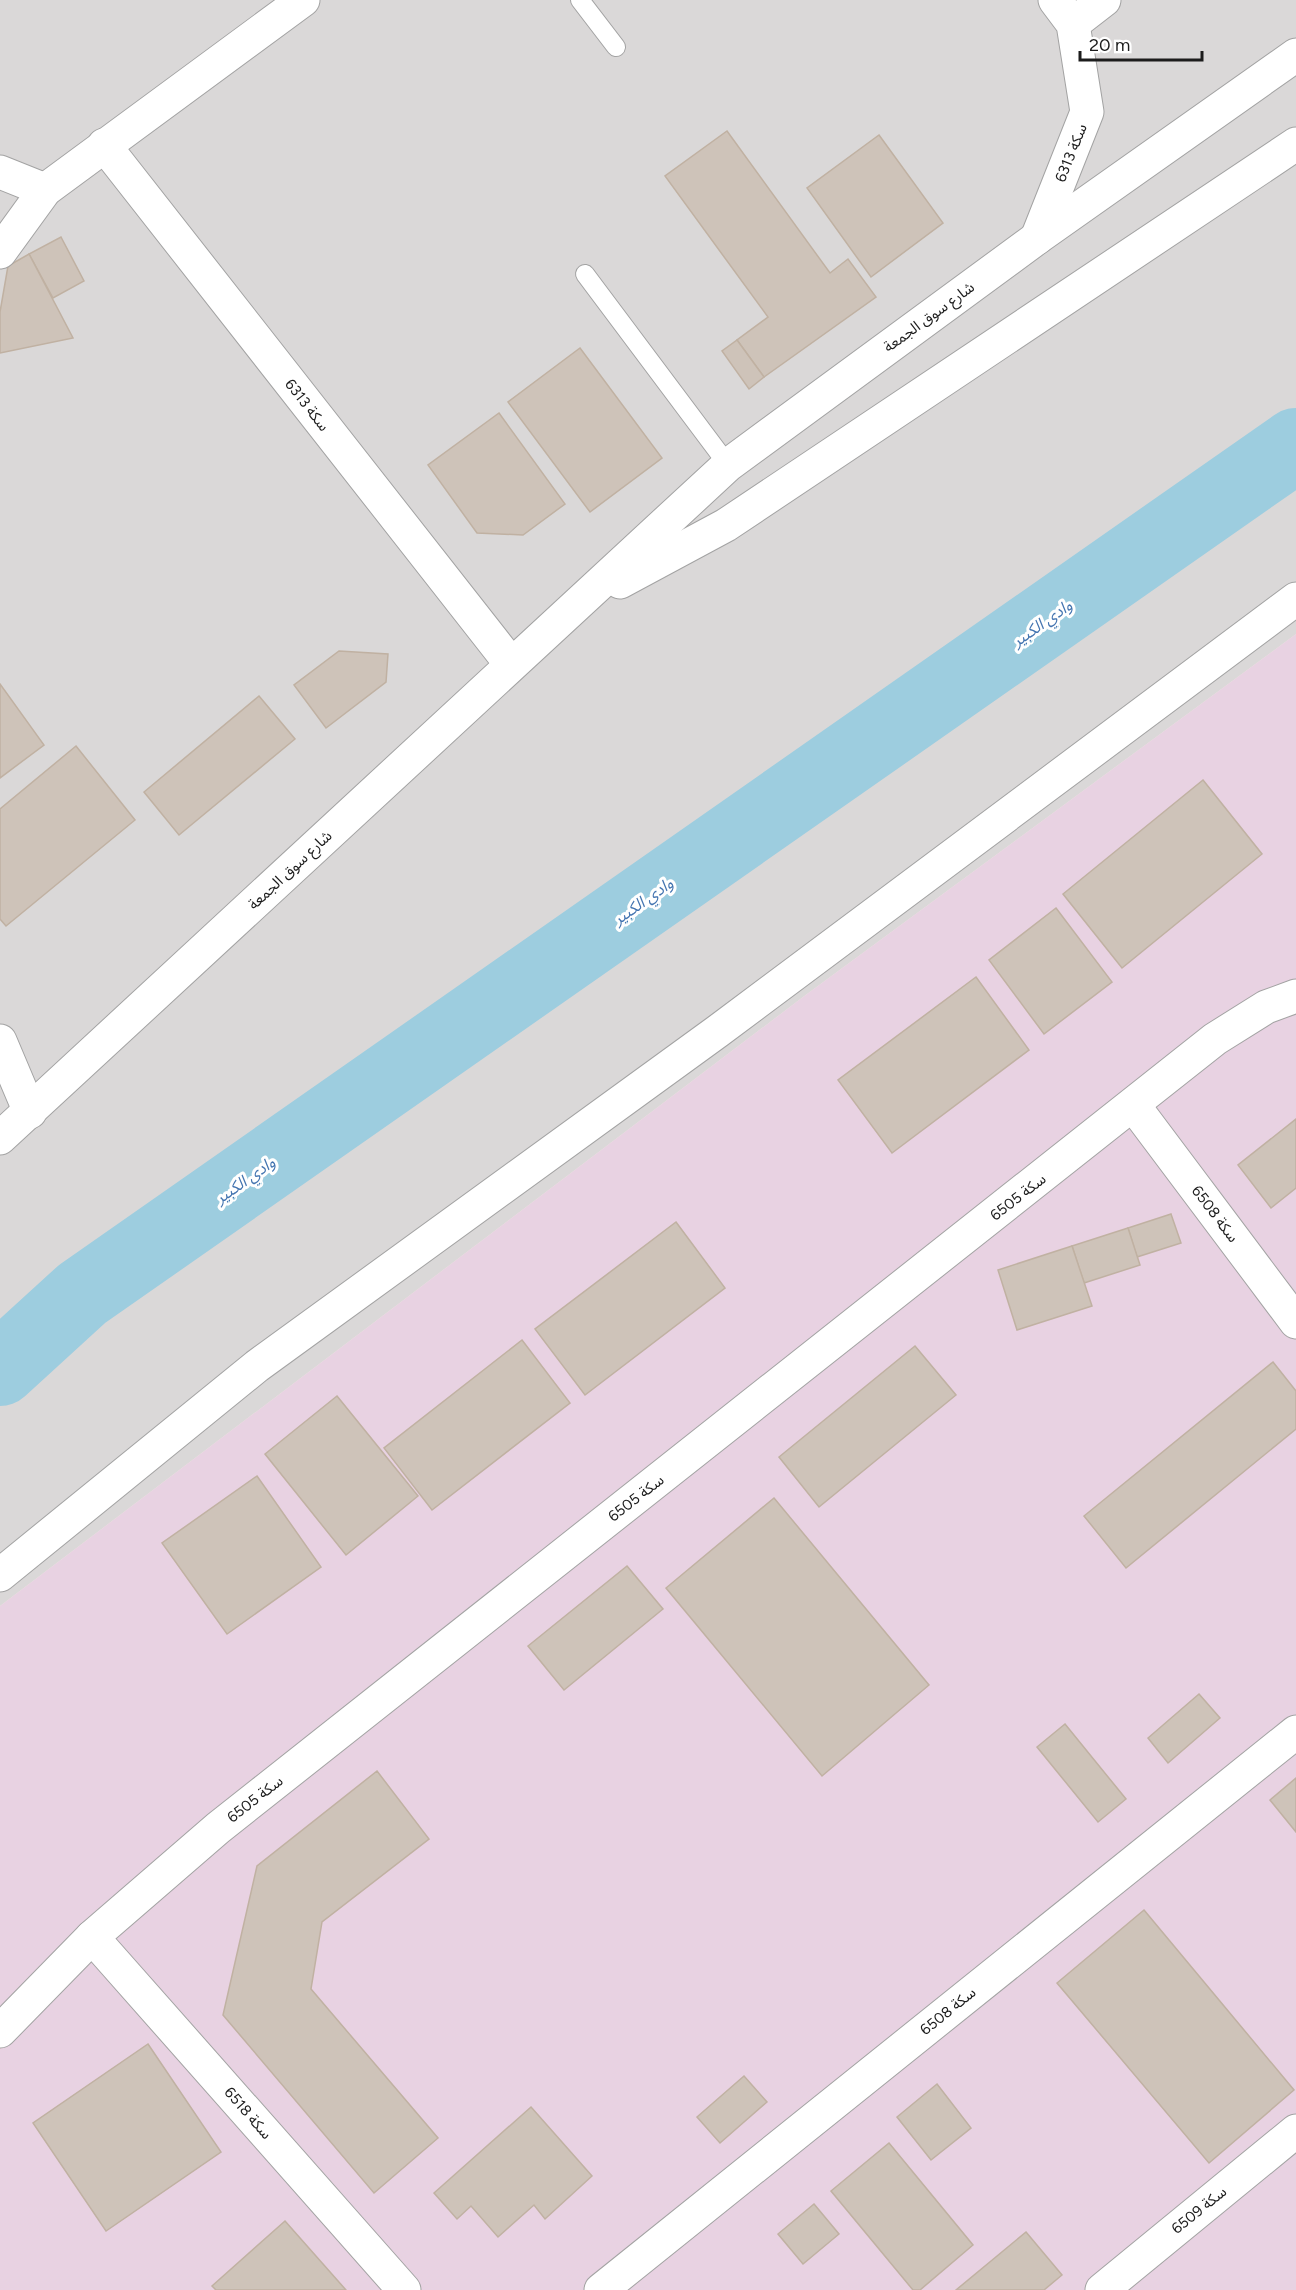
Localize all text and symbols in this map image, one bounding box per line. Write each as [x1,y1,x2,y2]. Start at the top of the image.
scale bar [1080,24,1202,62]
text: 20 m [1089,34,1130,56]
street label: سكة 6313 [1051,121,1091,185]
street label: شارع سوق الجمعة [880,278,980,358]
street label: سكة 6313 [281,375,333,435]
water label: وادي الكبير [1007,596,1078,655]
street label: شارع سوق الجمعة [244,826,338,916]
water label: وادي الكبير [608,874,679,933]
water label: وادي الكبير [210,1153,281,1212]
street label: سكة 6505 [987,1170,1050,1224]
street label: سكة 6508 [1188,1182,1242,1246]
street label: سكة 6505 [605,1471,668,1525]
street label: سكة 6505 [224,1772,287,1826]
street label: سكة 6508 [917,1983,980,2039]
street label: سكة 6518 [221,2083,276,2143]
street label: سكة 6509 [1168,2182,1230,2238]

